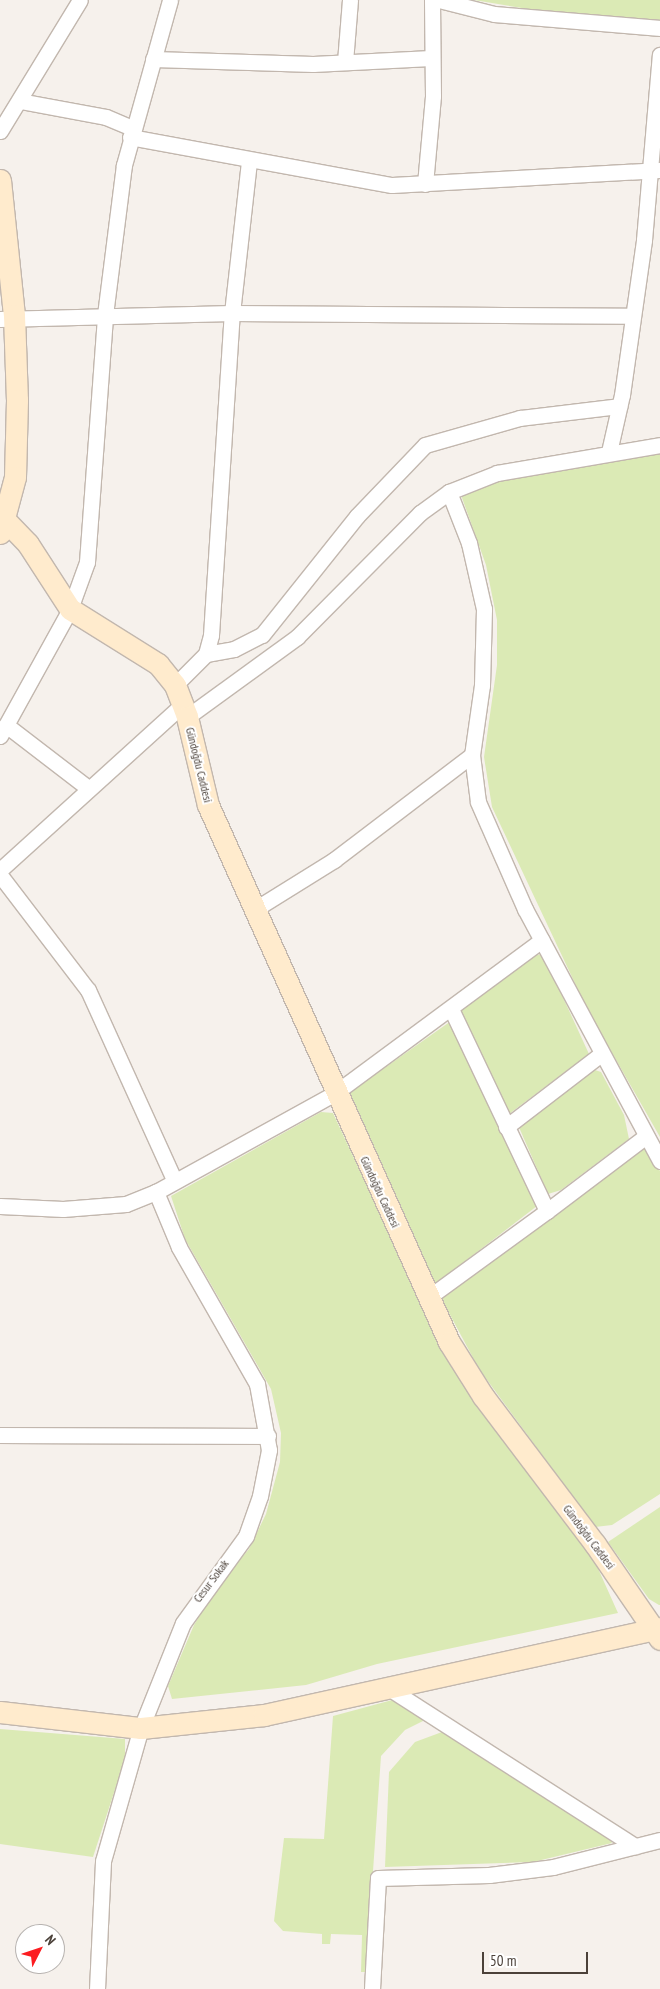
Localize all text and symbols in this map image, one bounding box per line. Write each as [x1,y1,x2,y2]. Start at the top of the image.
street label: Gündoğdu Caddesi [183,726,215,804]
street label: Gündoğdu Caddesi [357,1154,403,1230]
street label: Gündoğdu Caddesi [560,1502,618,1572]
street label: Cesur Sokak [190,1557,232,1605]
north arrow [15,1924,65,1974]
text: N [41,1931,60,1949]
scale bar [485,1942,591,1974]
text: 50 m [490,1951,516,1970]

